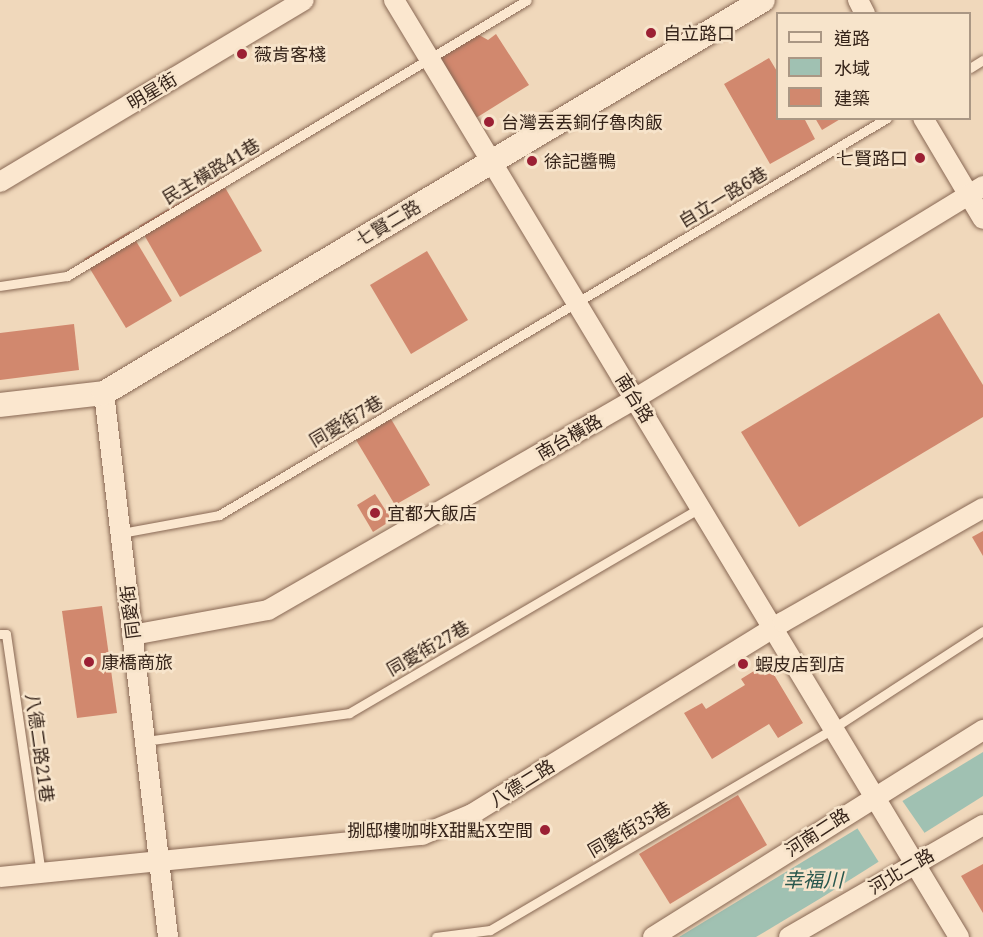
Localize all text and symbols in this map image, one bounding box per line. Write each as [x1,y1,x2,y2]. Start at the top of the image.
legend [776,12,971,120]
place label: 自立路口 [663,22,735,44]
marker: 自立路口 [644,26,658,40]
text: 道路 [834,26,870,50]
place label: 薇肯客棧 [254,43,326,65]
marker: 薇肯客棧 [235,47,249,61]
text: 水域 [834,56,870,80]
street label: 明星街 [123,68,181,114]
text: 建築 [834,86,870,110]
place label: 台灣丟丟銅仔魯肉飯 [501,111,663,133]
marker: 台灣丟丟銅仔魯肉飯 [482,115,496,129]
street label: 民主橫路41巷 [158,133,264,209]
place label: 七賢路口 [836,147,908,169]
place label: 徐記醬鴨 [544,150,616,172]
marker: 七賢路口 [913,151,927,165]
marker: 徐記醬鴨 [525,154,539,168]
street label: 自立一路6巷 [675,162,771,232]
street label: 七賢二路 [352,195,424,251]
street label: 南台路 [612,369,658,427]
street label: 同愛街7巷 [305,391,387,451]
street label: 南台橫路 [532,410,606,464]
place label: 宜都大飯店 [387,502,477,524]
marker: 宜都大飯店 [368,506,382,520]
street label: 同愛街 [116,584,144,640]
street label: 同愛街27巷 [383,616,473,680]
place label: 康橋商旅 [101,651,173,673]
place label: 蝦皮店到店 [755,653,845,675]
marker: 康橋商旅 [82,655,96,669]
marker: 蝦皮店到店 [736,657,750,671]
street label: 八德二路21巷 [22,692,58,804]
street label: 八德二路 [486,755,558,811]
street label: 同愛街35巷 [584,797,674,861]
street label: 河南二路 [781,803,853,861]
place label: 捌邸樓咖啡X甜點X空間 [347,819,533,841]
marker: 捌邸樓咖啡X甜點X空間 [538,823,552,837]
street label: 河北二路 [864,844,938,898]
water label: 幸福川 [783,867,843,891]

